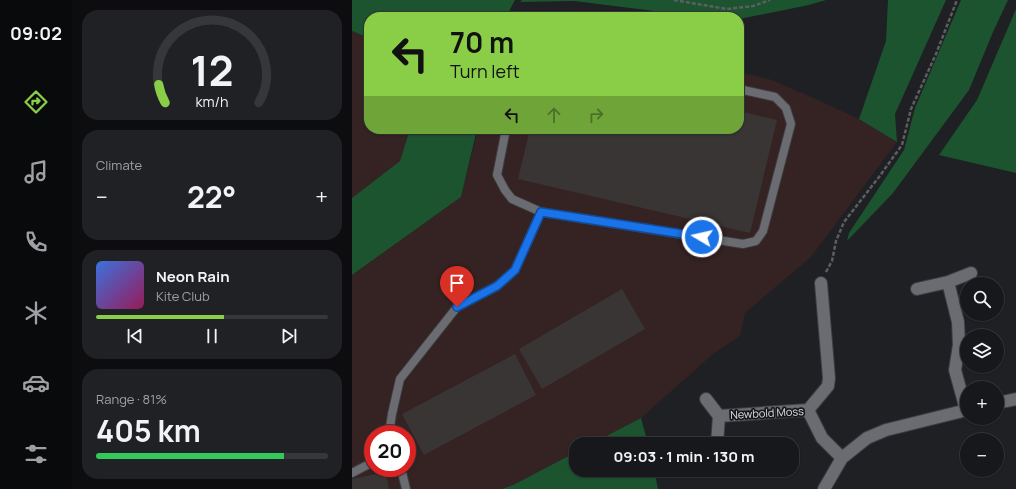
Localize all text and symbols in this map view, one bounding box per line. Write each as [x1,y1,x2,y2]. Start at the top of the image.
text: 09:02 [10,21,62,45]
text: 70 m [450,23,514,61]
icon: left [384,28,436,80]
text: 12 [191,42,234,98]
text: Turn left [450,59,520,83]
icon: directions [22,88,50,116]
text: km/h [195,91,229,110]
icon: left [501,104,523,126]
icon: ahead [543,104,565,126]
icon: right [585,104,607,126]
text: Climate [96,156,142,174]
icon: music [22,158,50,186]
text: 22° [187,176,236,217]
text: − [96,182,108,212]
text: + [315,182,328,212]
position arrow [681,216,723,258]
icon: phone [22,228,50,256]
text: Neon Rain [156,266,230,287]
pin [440,266,474,307]
icon: arrive [446,272,468,294]
map controls [960,277,1004,477]
button: search [960,277,1004,321]
text: Kite Club [156,287,210,305]
icon: climate [22,299,50,327]
icon: previous [124,325,146,347]
icon: pause [201,325,223,347]
icon: next [278,325,300,347]
button: layers [960,329,1004,373]
icon: car [22,369,50,397]
button: + [960,381,1004,425]
text: Range · 81% [96,390,167,408]
street label: Newbold Moss [730,403,804,422]
text: 405 km [96,410,201,451]
speed limit sign: 20 [364,425,416,477]
button: − [960,433,1004,477]
icon: filters [22,440,50,468]
text: 09:03 · 1 min · 130 m [613,446,755,467]

